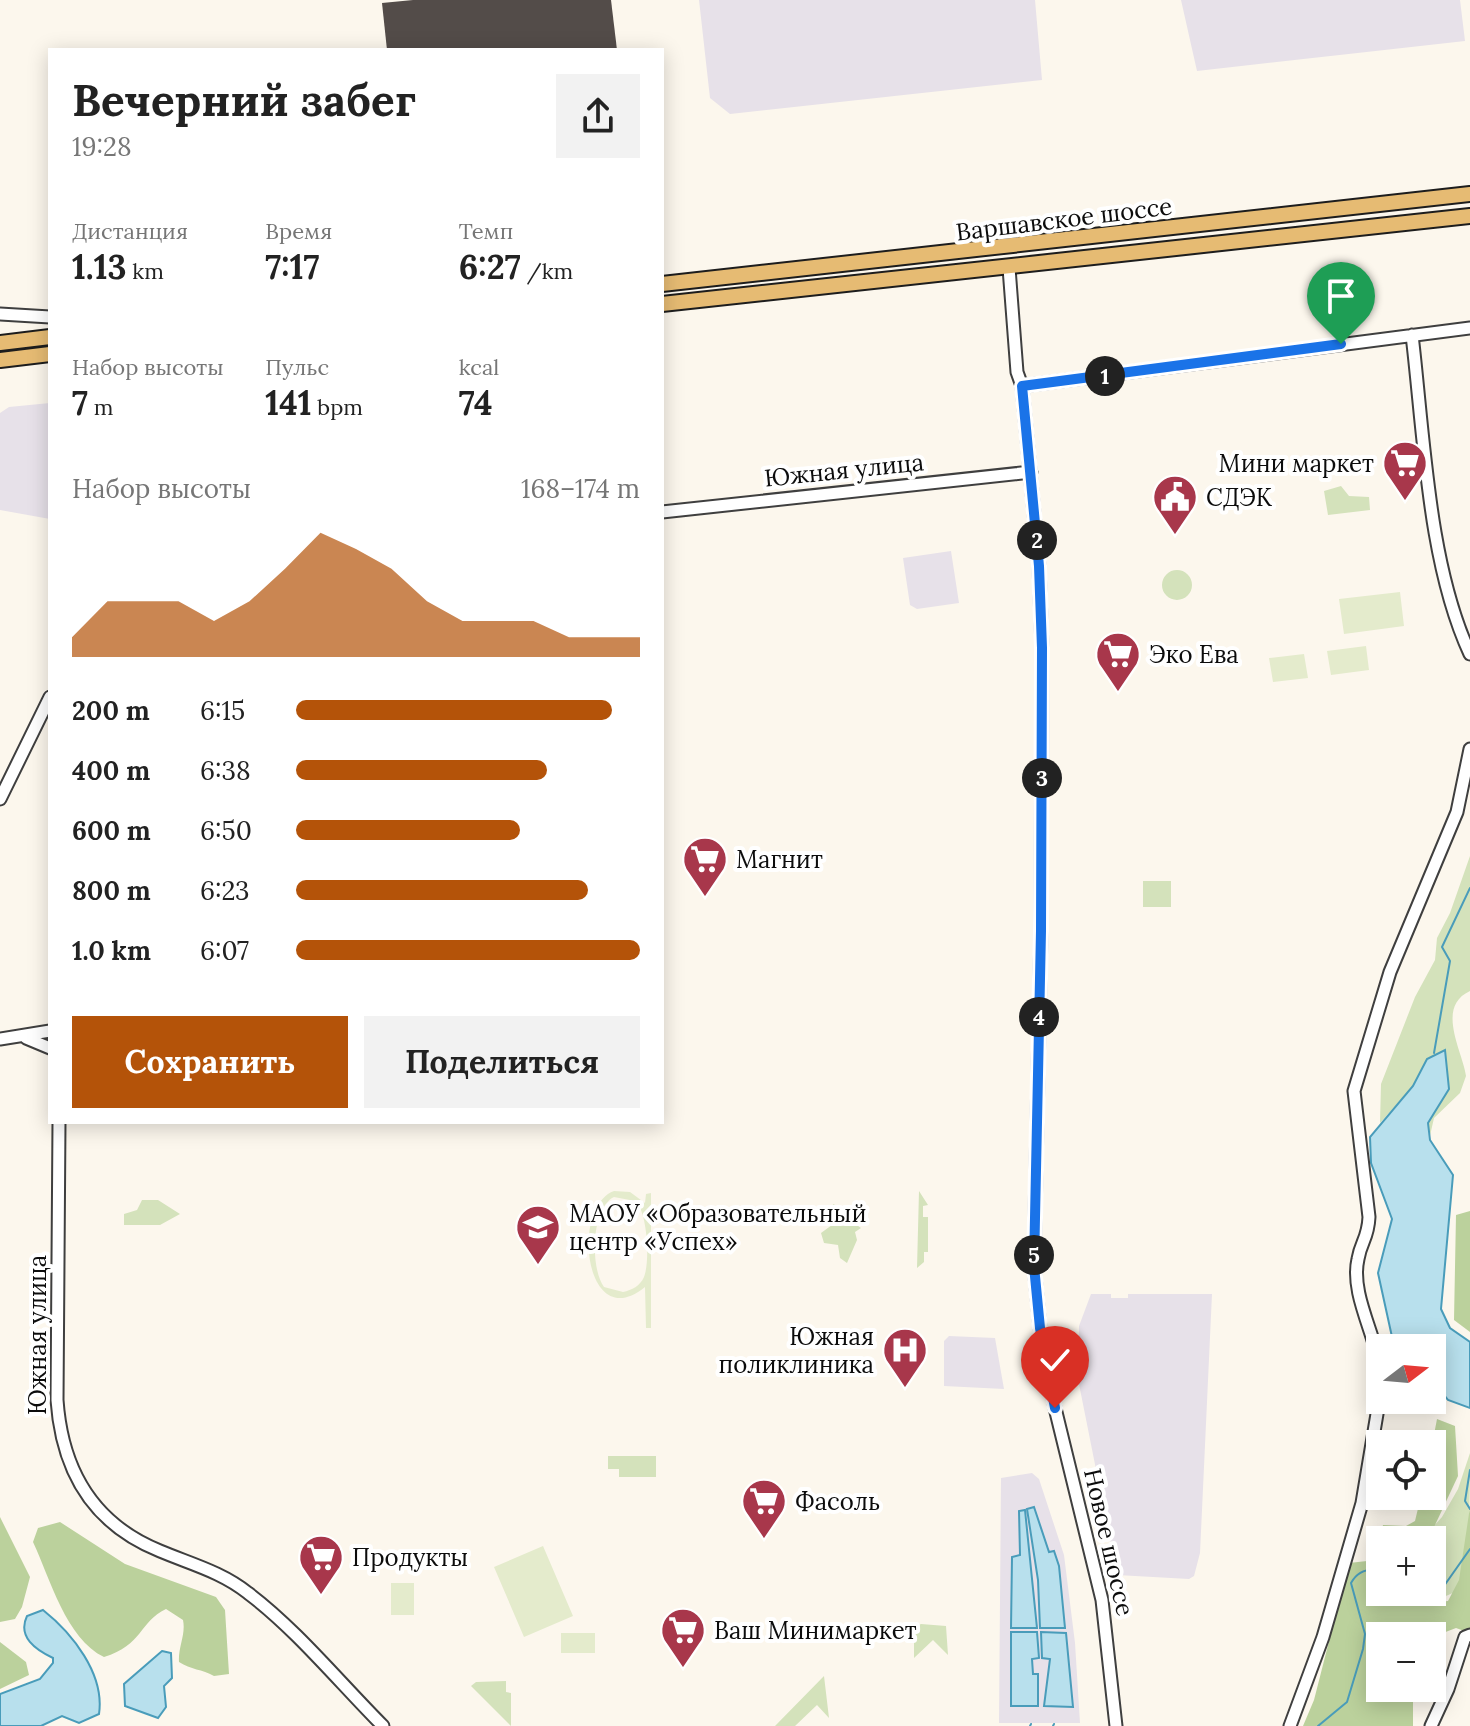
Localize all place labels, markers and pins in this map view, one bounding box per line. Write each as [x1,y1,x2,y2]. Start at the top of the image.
pin [1307,262,1375,344]
pin: 1 [1085,356,1125,396]
supermarket icon: Мини маркет [1381,439,1429,502]
place label: Мини маркет [1219,448,1374,479]
public building icon: СДЭК [1151,473,1199,536]
place label: СДЭК [1206,482,1273,513]
pin: 2 [1017,520,1057,560]
supermarket icon: Эко Ева [1094,630,1142,693]
place label: Эко Ева [1149,639,1239,670]
pin: 3 [1022,758,1062,798]
supermarket icon: Магнит [681,835,729,898]
place label: Магнит [736,844,823,875]
pin: 4 [1019,997,1059,1037]
place label: МАОУ «Образовательный центр «Успех» [569,1198,866,1257]
school or university icon: МАОУ «Образовательный центр «Успех» [514,1203,562,1266]
pin: 5 [1014,1235,1054,1275]
place label: Южная поликлиника [719,1321,874,1380]
hospital icon: Южная поликлиника [881,1326,929,1389]
pin [1021,1326,1089,1408]
supermarket icon: Фасоль [740,1477,788,1540]
place label: Фасоль [795,1486,880,1517]
supermarket icon: Продукты [297,1533,345,1596]
place label: Продукты [352,1542,468,1573]
supermarket icon: Ваш Минимаркет [659,1606,707,1669]
place label: Ваш Минимаркет [714,1615,917,1646]

